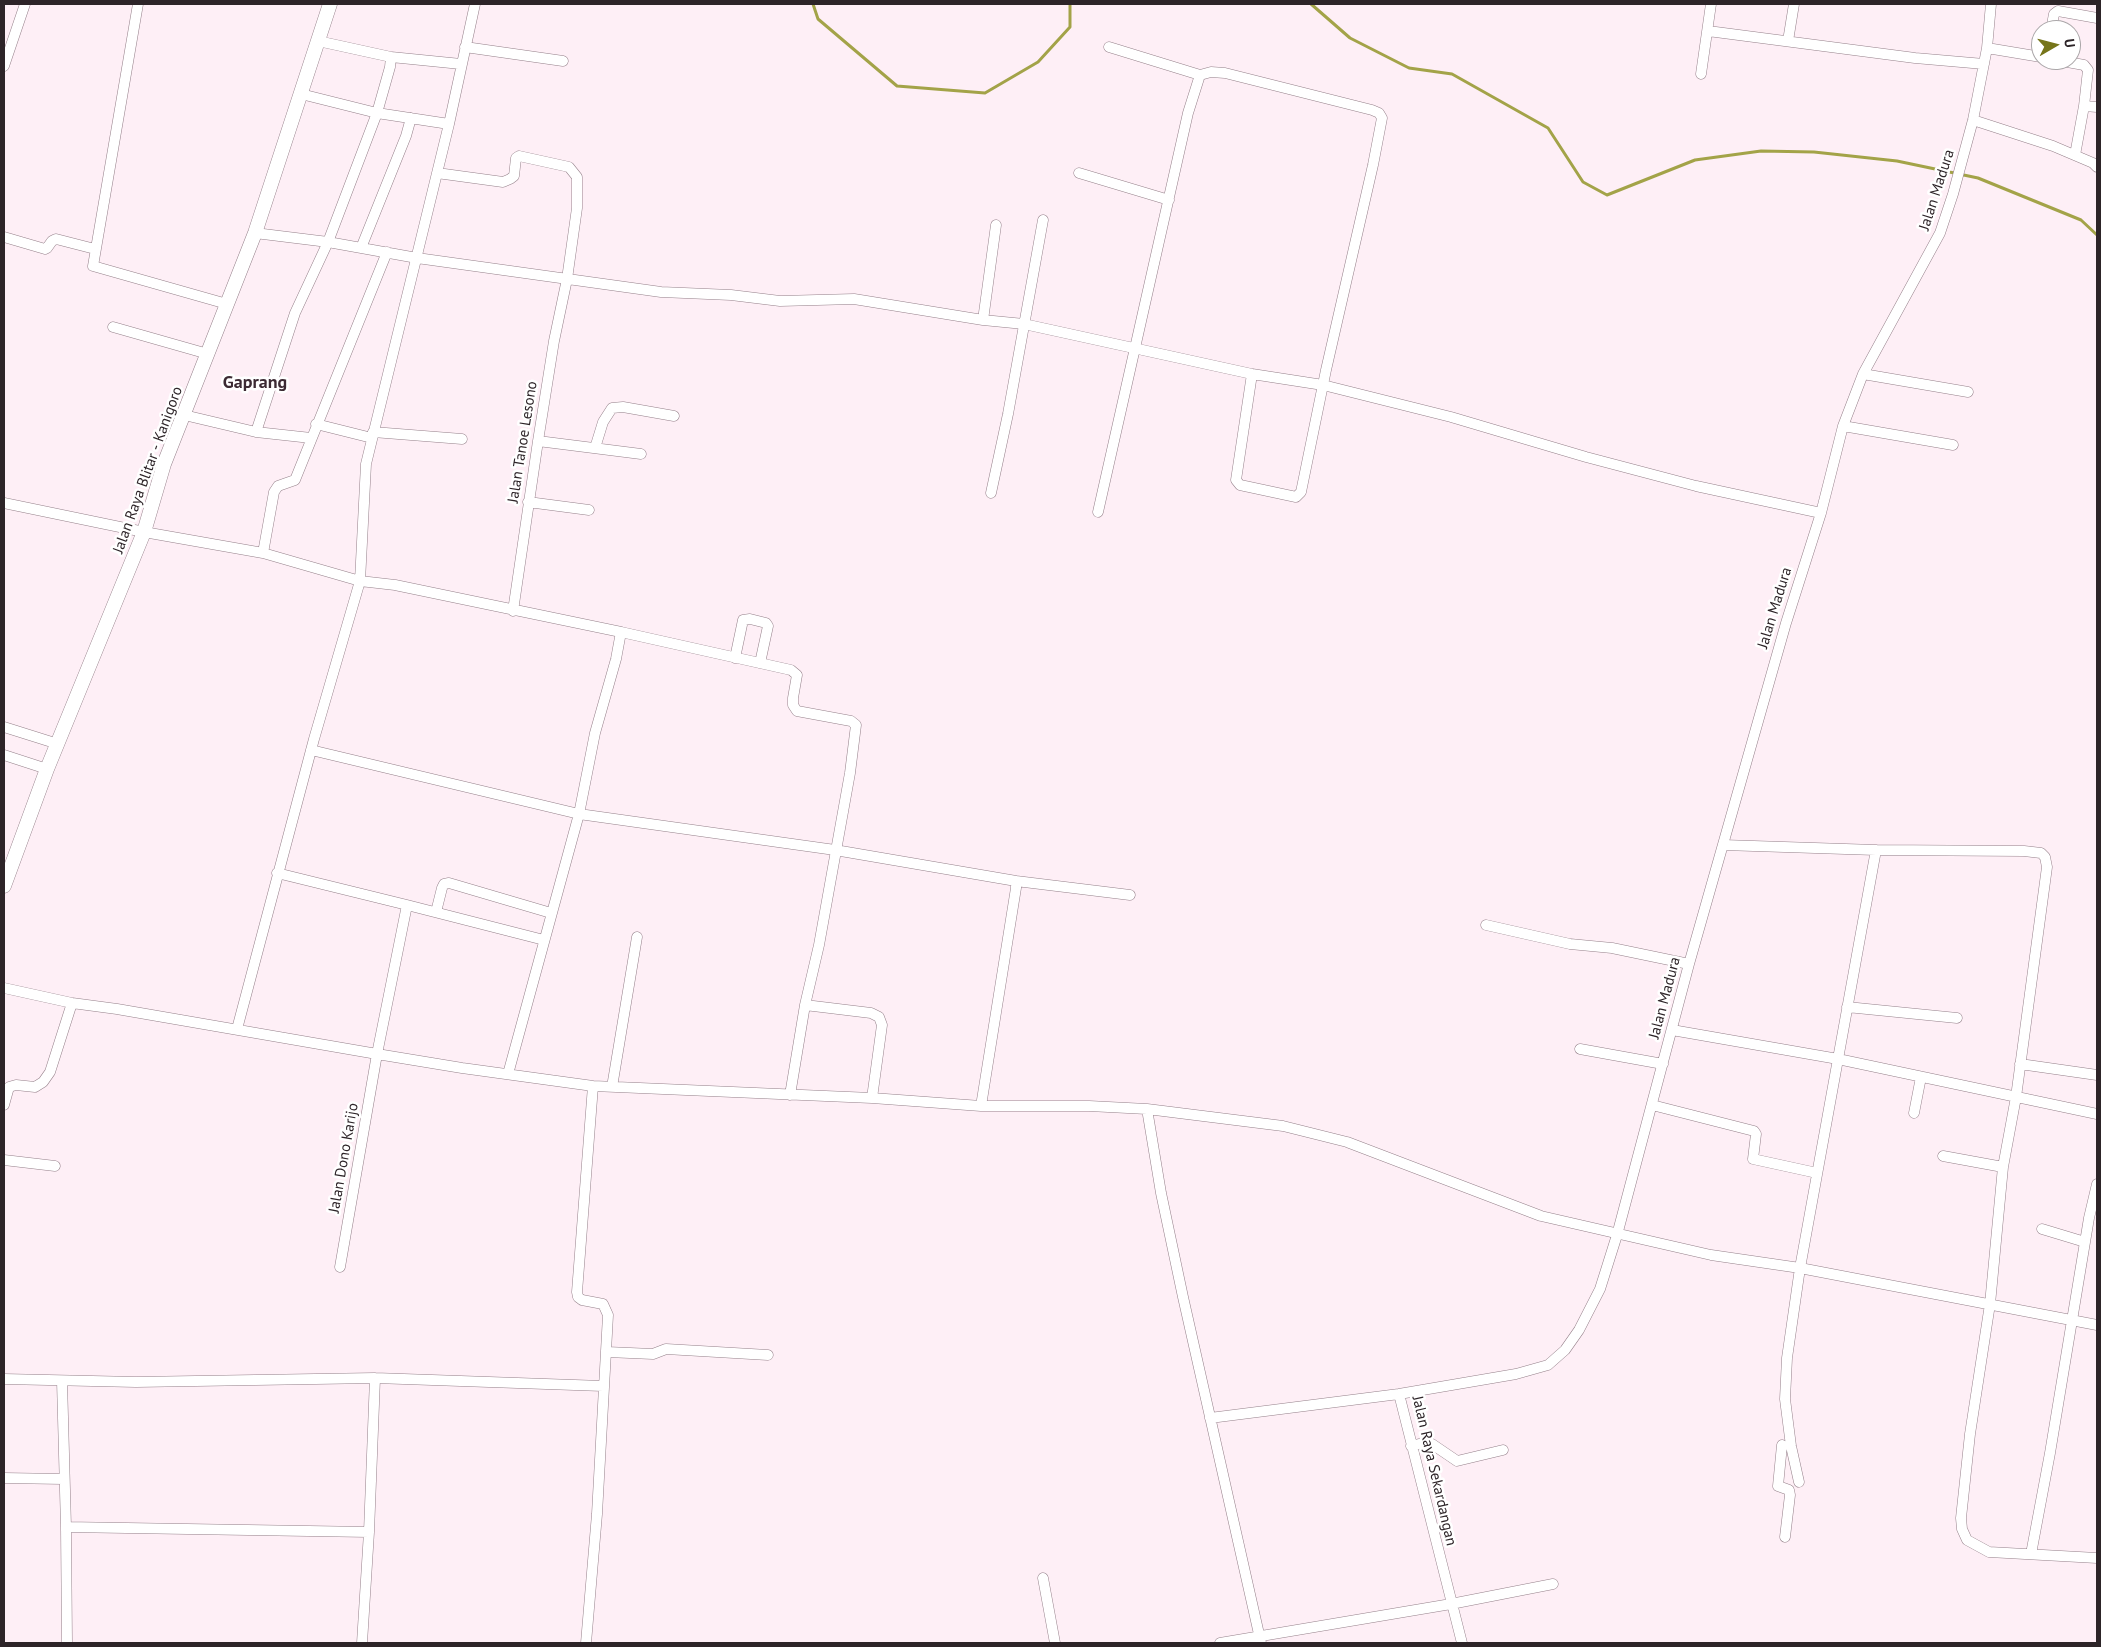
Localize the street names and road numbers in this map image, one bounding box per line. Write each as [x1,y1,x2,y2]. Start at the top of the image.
street label: Jalan Madura [1915,147,1959,233]
street label: Jalan Tanoe Lesono [504,380,542,504]
street label: Jalan Raya Blitar - Kanigoro [109,384,187,556]
street label: Jalan Madura [1754,565,1796,651]
street label: Jalan Madura [1645,955,1685,1041]
street label: Jalan Dono Karijo [325,1102,363,1214]
street label: Jalan Raya Sekardangan [1408,1394,1460,1548]

